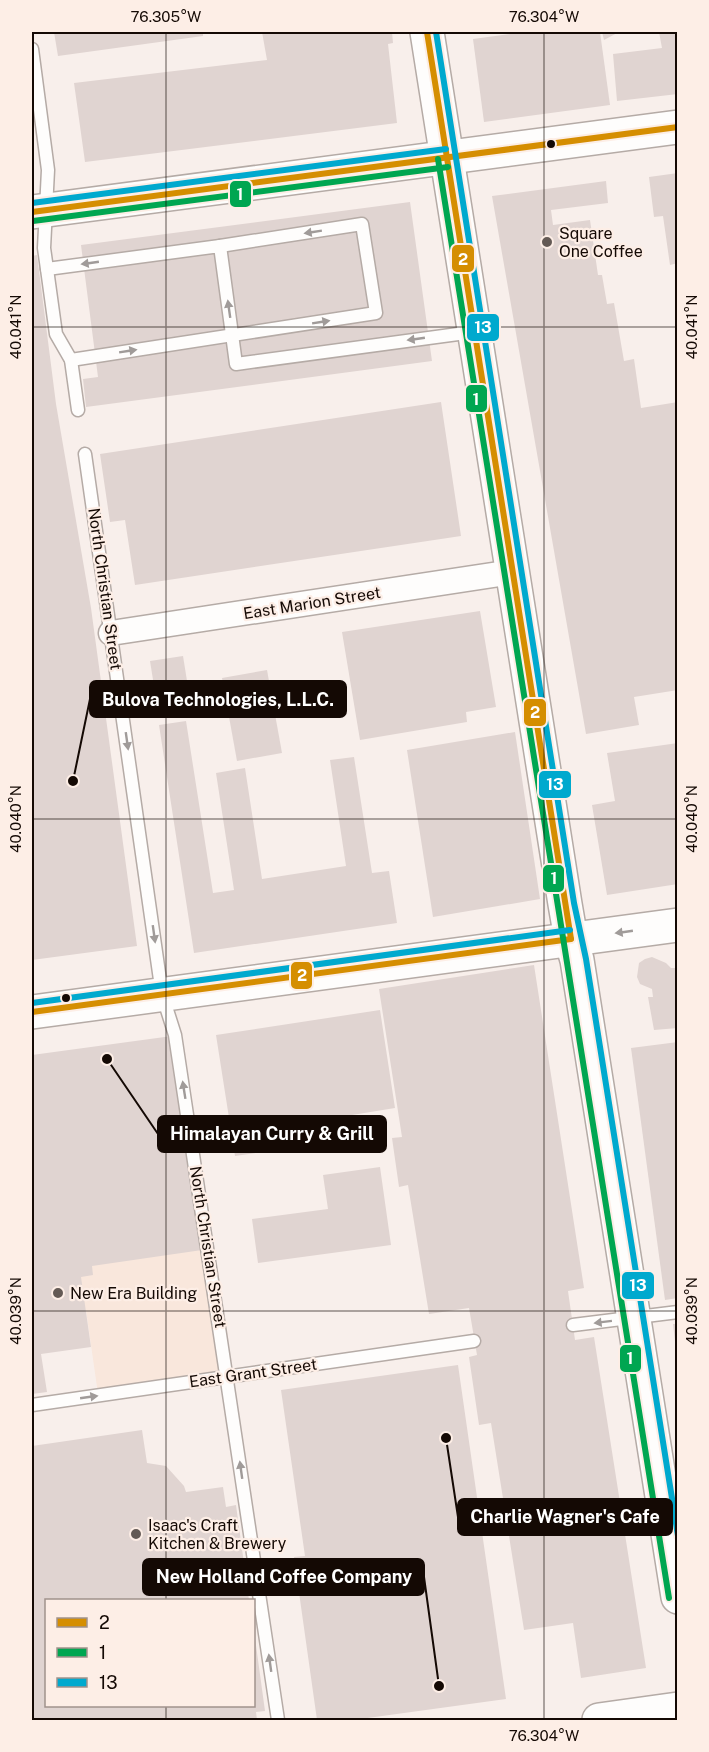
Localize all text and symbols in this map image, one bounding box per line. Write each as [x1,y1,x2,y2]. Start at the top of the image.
text: 76.305°W [131,8,201,25]
text: 76.304°W [509,8,579,25]
unlabelled marker [545,138,557,150]
line badge: 1 [229,180,252,208]
text: 1 [237,185,243,204]
place label: Square One Coffee [559,224,643,261]
one-way arrow [304,227,323,236]
marker: Square One Coffee [540,235,554,249]
line badge: 2 [451,244,475,273]
text: 2 [458,250,468,269]
one-way arrow [80,259,99,268]
text: 40.041°N [7,295,24,359]
text: 40.041°N [683,295,700,359]
one-way arrow [224,299,233,318]
line badge: 13 [466,313,500,342]
one-way arrow [312,317,331,326]
text: 13 [474,318,492,337]
one-way arrow [407,335,426,344]
one-way arrow [119,347,138,356]
line badge: 1 [465,384,488,413]
text: 1 [473,390,479,409]
street label: North Christian Street [84,507,126,671]
street label: East Marion Street [242,583,382,623]
callout: Bulova Technologies, L.L.C. [90,681,346,717]
text: Bulova Technologies, L.L.C. [102,689,334,710]
line badge: 2 [523,698,547,727]
text: 2 [530,703,540,722]
one-way arrow [122,731,131,750]
line badge: 13 [538,770,572,799]
text: 13 [546,775,564,794]
text: 40.040°N [7,785,24,853]
text: 40.040°N [683,785,700,853]
line badge: 1 [542,864,565,893]
text: 1 [551,869,557,888]
one-way arrow [149,924,158,943]
one-way arrow [615,927,634,937]
line badge: 2 [290,961,313,990]
text: 2 [297,966,307,985]
unlabelled marker [60,992,72,1004]
one-way arrow [179,1080,188,1099]
callout: Himalayan Curry & Grill [158,1116,386,1152]
text: Himalayan Curry & Grill [170,1123,374,1144]
street label: North Christian Street [186,1165,230,1329]
line badge: 13 [621,1271,655,1300]
text: 13 [629,1276,647,1295]
text: 40.039°N [7,1277,24,1345]
text: 40.039°N [683,1277,700,1345]
place label: New Era Building [70,1284,197,1303]
marker: New Era Building [51,1286,65,1300]
one-way arrow [594,1317,613,1326]
line badge: 1 [619,1344,642,1373]
text: 1 [627,1349,633,1368]
street label: East Grant Street [188,1355,318,1391]
one-way arrow [80,1392,99,1401]
one-way arrow [237,1460,246,1479]
callout: Charlie Wagner's Cafe [458,1499,672,1535]
text: Charlie Wagner's Cafe [470,1506,660,1527]
place label: Isaac's Craft Kitchen & Brewery [148,1516,287,1553]
marker: Isaac's Craft Kitchen & Brewery [129,1527,143,1541]
callout: New Holland Coffee Company [143,1559,424,1595]
text: New Holland Coffee Company [156,1566,412,1587]
legend [45,1599,255,1707]
text: 2 [99,1612,110,1633]
text: 1 [99,1642,106,1663]
one-way arrow [265,1653,274,1672]
text: 13 [99,1672,118,1693]
text: 76.304°W [509,1727,579,1744]

